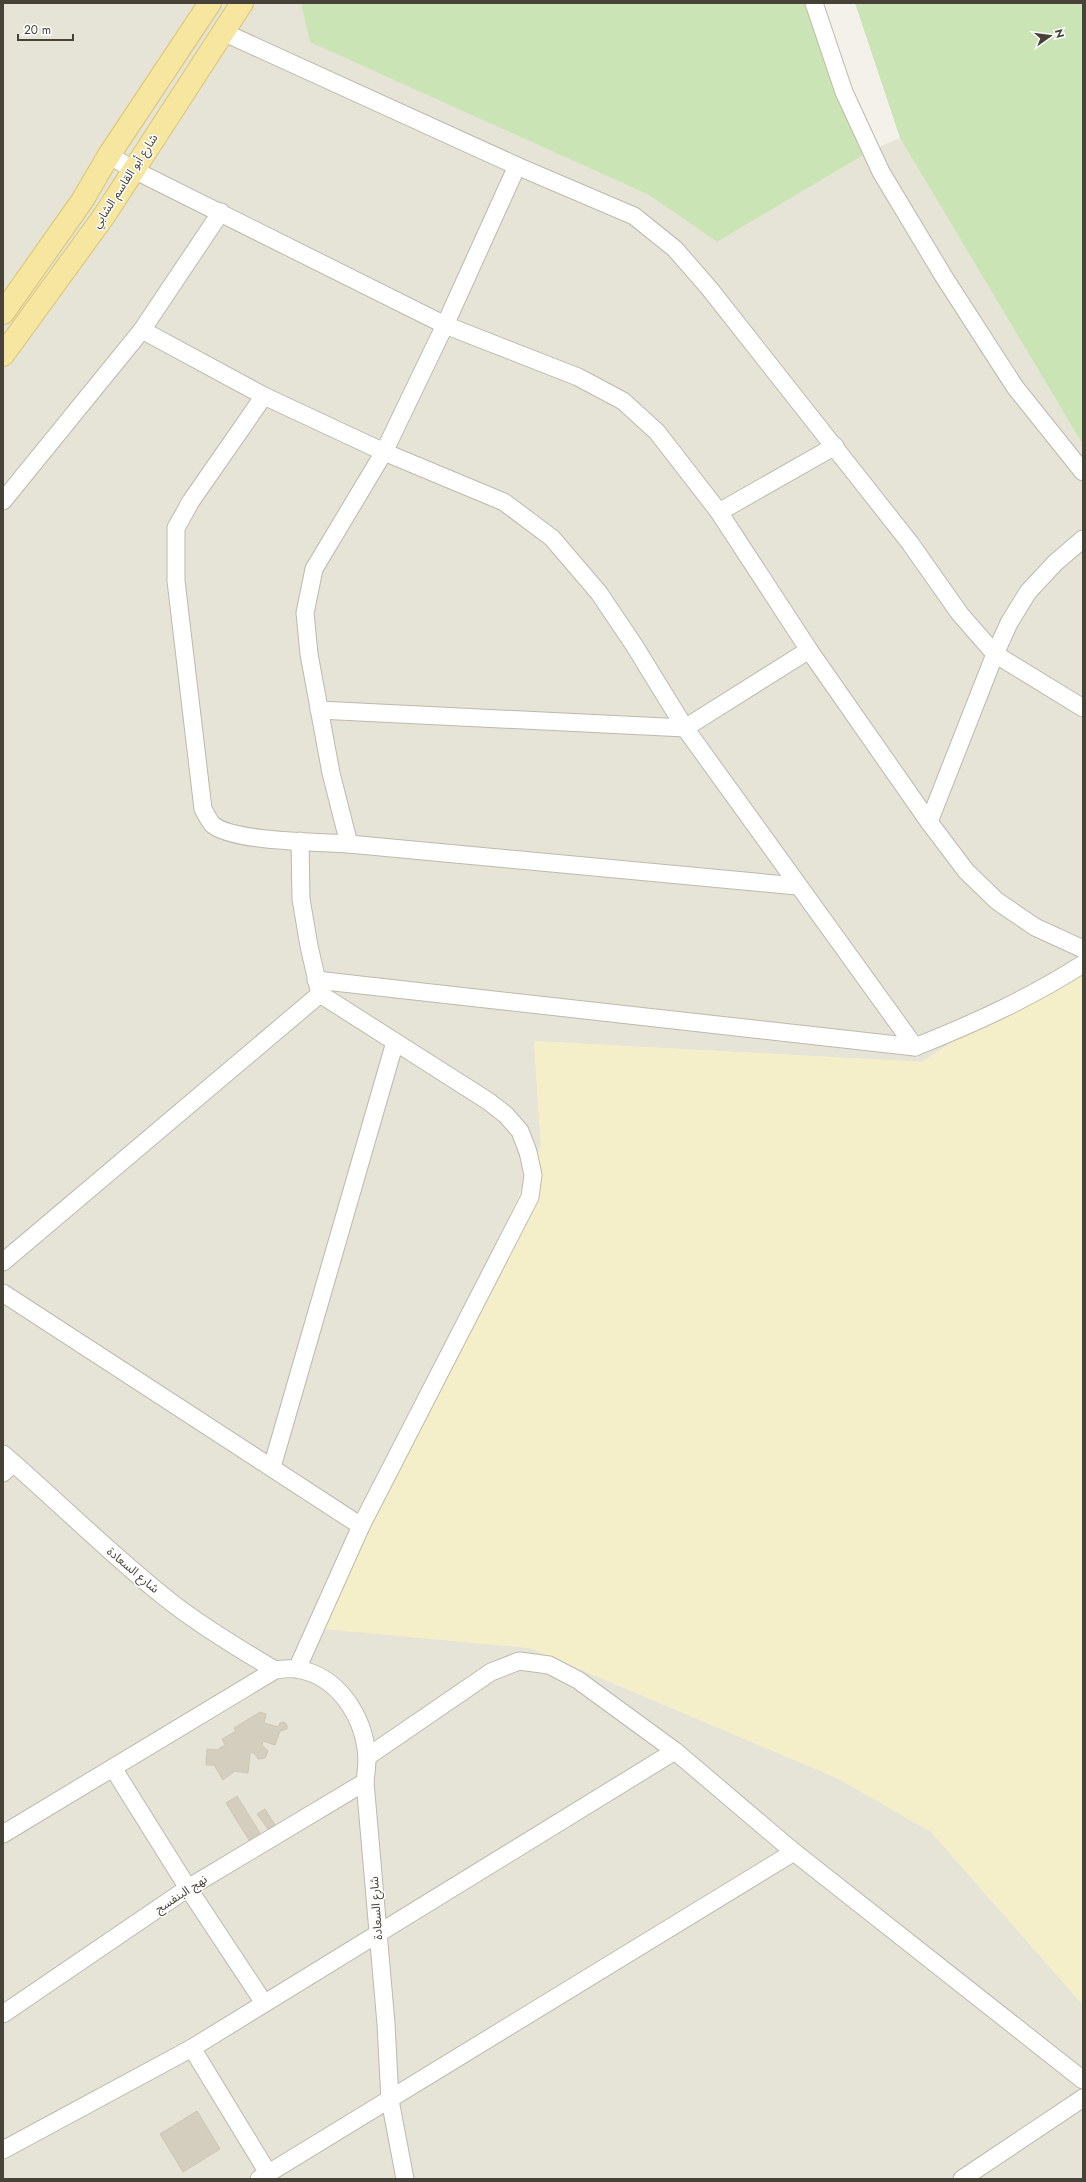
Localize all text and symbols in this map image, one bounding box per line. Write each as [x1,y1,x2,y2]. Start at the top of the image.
scale bar [18,16,73,42]
north arrow [1030,16,1070,56]
text: 20 m [24,21,51,39]
text: N [1051,27,1069,40]
street label: شارع أبو القاسم الشابي [88,130,163,232]
street label: شارع السعادة [103,1543,163,1597]
street label: نهج البنفسج [151,1870,211,1918]
street label: شارع السعادة [365,1876,387,1940]

